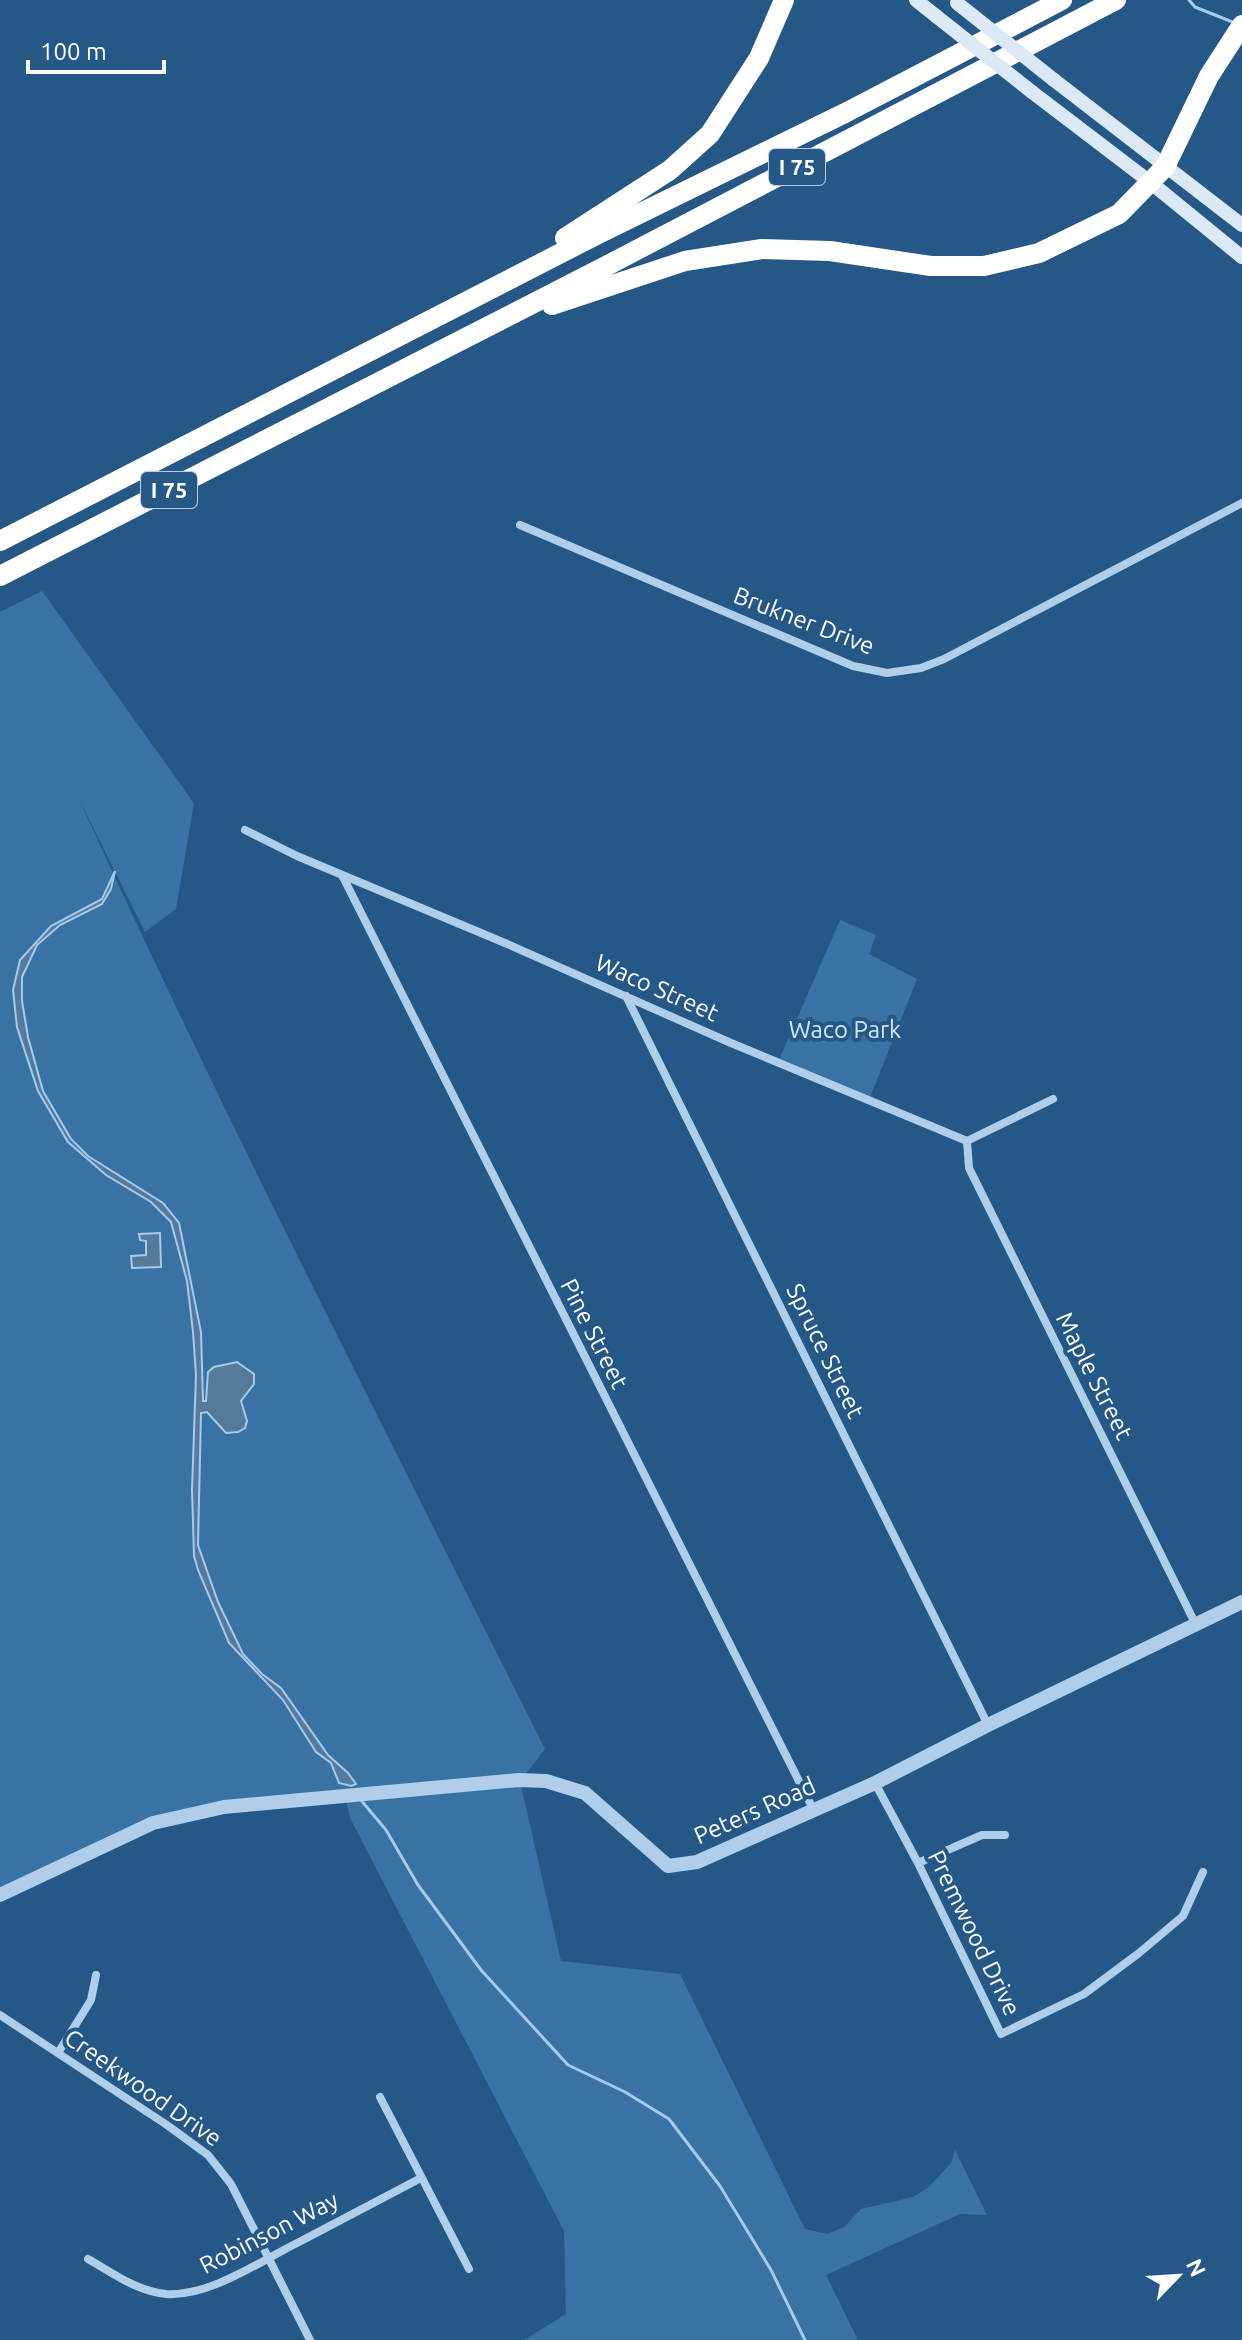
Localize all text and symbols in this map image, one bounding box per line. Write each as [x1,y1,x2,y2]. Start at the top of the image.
scale bar [28,24,164,74]
text: 100 m [40,38,107,65]
road number: I 75 [769,149,825,185]
road number: I 75 [141,472,197,508]
street label: Brukner Drive [730,581,878,660]
street label: Waco Street [592,948,723,1027]
park label: Waco Park [789,1016,901,1043]
street label: Pine Street [555,1274,634,1394]
street label: Spruce Street [781,1279,870,1423]
street label: Maple Street [1051,1308,1138,1444]
street label: Peters Road [690,1772,820,1849]
street label: Premwood Drive [923,1846,1026,2020]
street label: Creekwood Drive [60,2023,227,2152]
street label: Robinson Way [195,2186,343,2279]
north arrow [1138,2236,1218,2316]
text: N [1182,2255,1211,2280]

